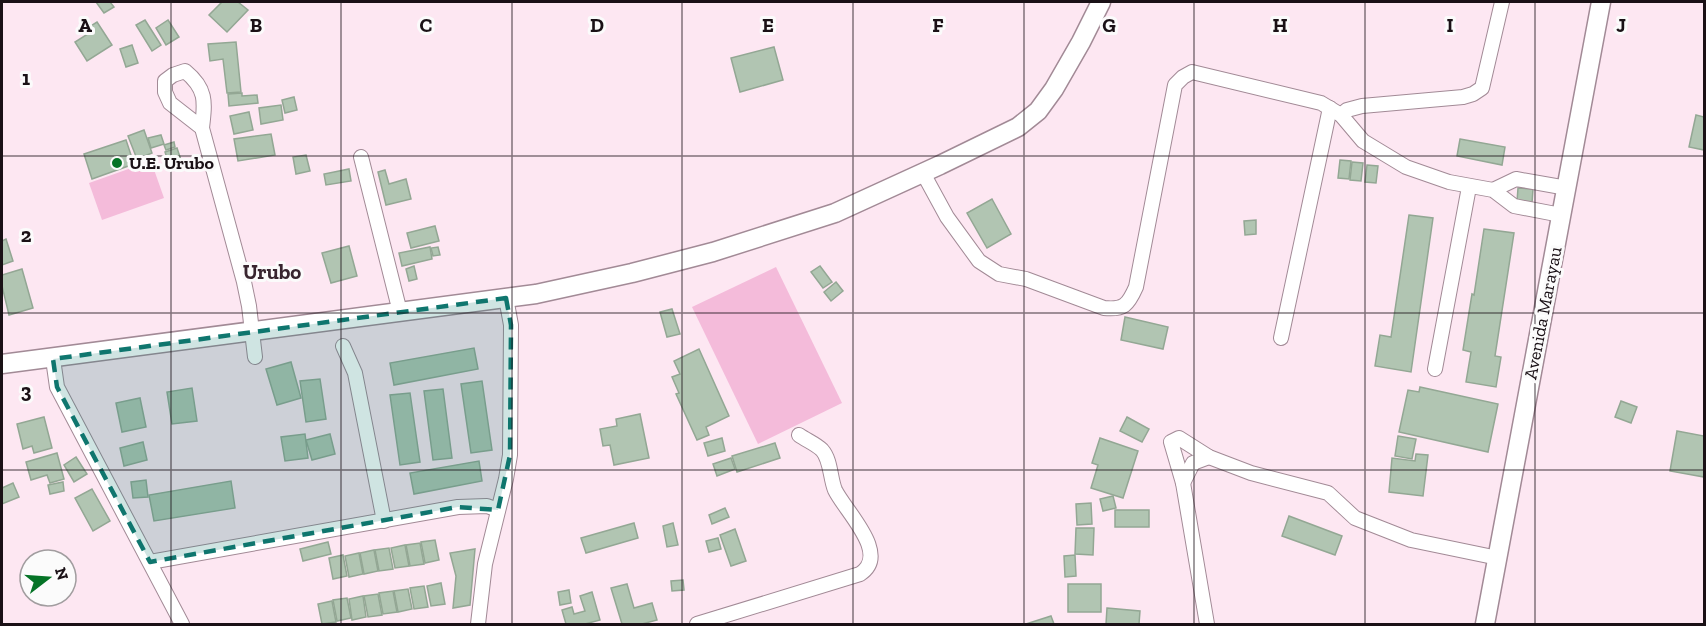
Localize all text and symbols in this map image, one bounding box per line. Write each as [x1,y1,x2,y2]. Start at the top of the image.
text: A [78,13,92,37]
text: B [250,13,262,37]
text: C [420,13,433,37]
text: D [590,13,604,37]
text: E [762,13,774,37]
text: F [932,13,944,37]
text: G [1102,13,1116,37]
text: H [1272,13,1288,37]
text: I [1446,13,1454,37]
text: J [1616,13,1626,37]
text: 1 [22,66,30,90]
place label: U.E. Urubo [129,152,214,174]
marker: U.E. Urubo [110,156,124,170]
text: 2 [21,223,32,247]
street label: Avenida Marayau [1519,245,1567,381]
district label: Urubo [243,259,301,284]
text: 3 [21,379,32,403]
north arrow [18,548,78,608]
text: N [51,565,73,582]

